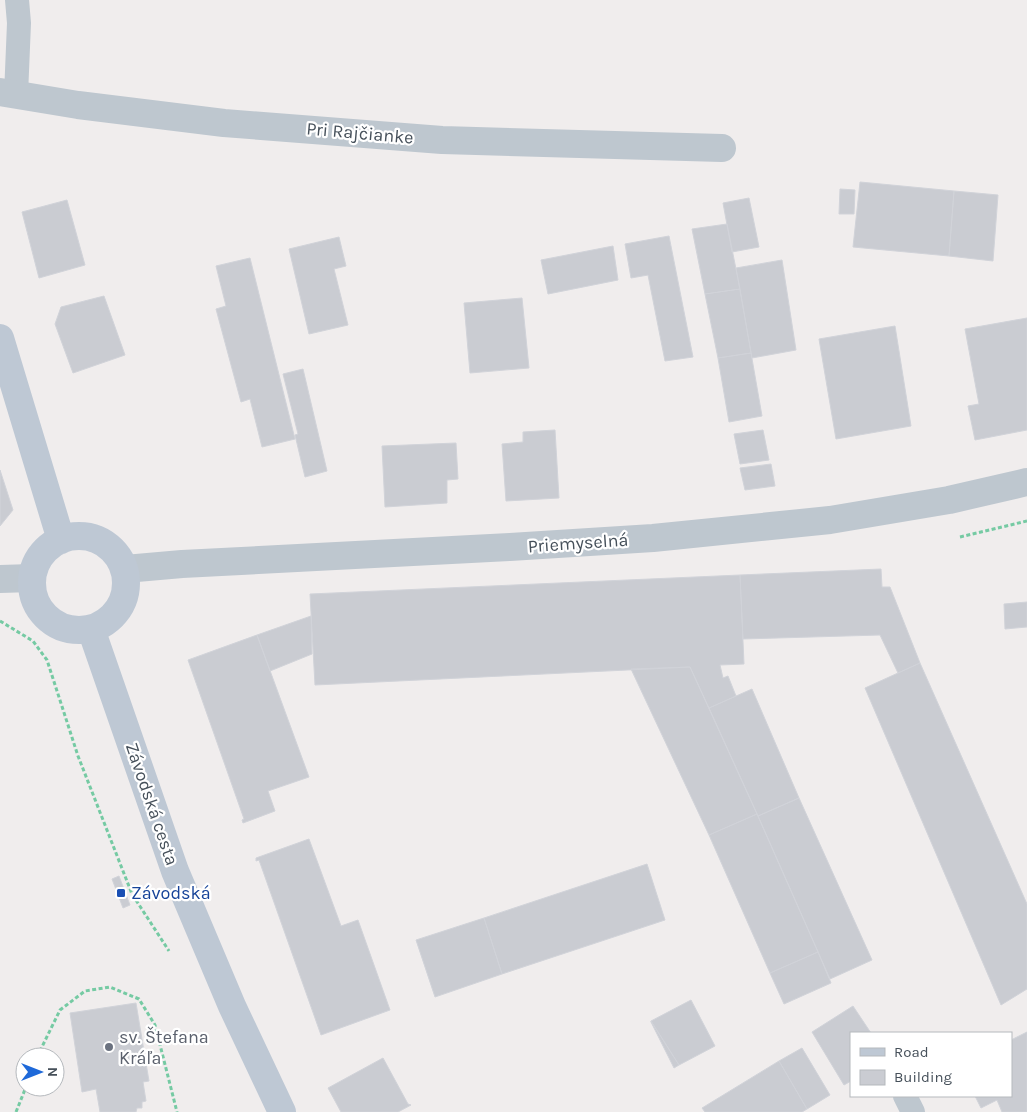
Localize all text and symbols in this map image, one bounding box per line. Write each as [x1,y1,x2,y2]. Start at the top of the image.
street label: Pri Rajčianke [305,117,415,149]
street label: Priemyselná [527,529,629,557]
street label: Závodská cesta [121,740,183,868]
place label: Závodská [131,882,211,904]
marker: Závodská [115,887,127,899]
place label: sv. Štefana Kráľa [119,1026,209,1069]
legend [850,1032,1012,1097]
marker: sv. Štefana Kráľa [103,1041,115,1053]
text: Road [894,1043,929,1061]
north arrow [15,1047,65,1097]
text: N [44,1067,61,1077]
text: Building [894,1068,952,1086]

